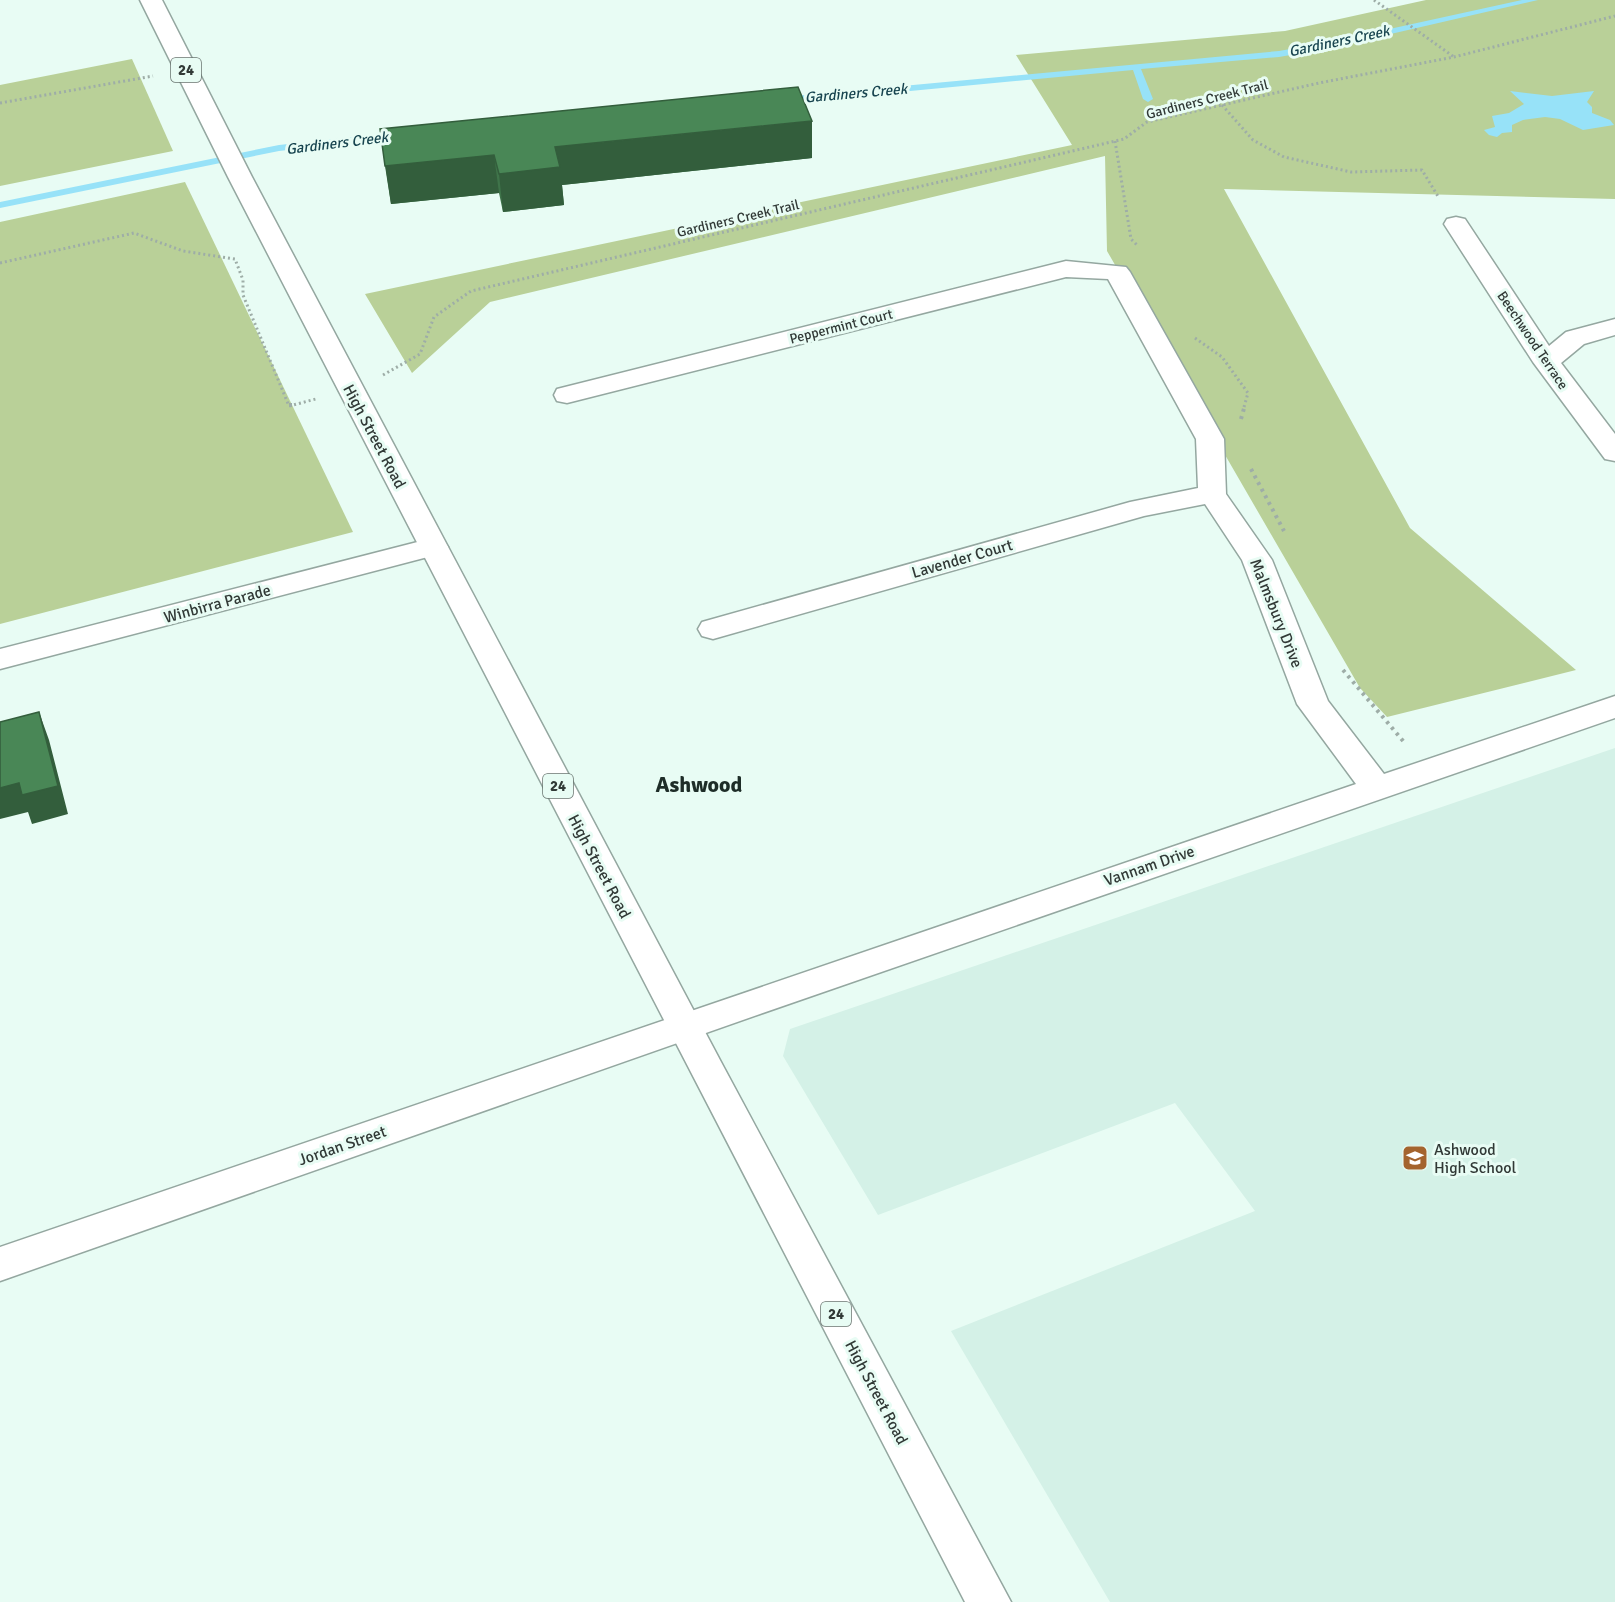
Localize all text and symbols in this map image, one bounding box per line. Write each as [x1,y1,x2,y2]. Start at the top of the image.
water label: Gardiners Creek [1287,21,1392,60]
road number: 24 [171,58,201,82]
street label: Gardiners Creek Trail [1144,76,1270,123]
water label: Gardiners Creek [804,79,909,106]
water label: Gardiners Creek [285,128,390,158]
street label: Gardiners Creek Trail [675,196,801,241]
street label: Beechwood Terrace [1493,288,1572,393]
street label: Peppermint Court [788,305,895,348]
street label: High Street Road [338,381,410,492]
street label: Lavender Court [909,535,1015,583]
street label: Malmsbury Drive [1245,556,1307,671]
street label: Winbirra Parade [162,580,273,628]
district label: Ashwood [656,771,743,798]
road number: 24 [543,774,573,798]
street label: High Street Road [563,811,635,922]
street label: Vannam Drive [1101,841,1197,891]
street label: Jordan Street [296,1121,389,1170]
place label: Ashwood High School [1434,1140,1517,1178]
school or university icon: Ashwood High School [1400,1143,1430,1173]
road number: 24 [821,1302,851,1326]
street label: High Street Road [840,1337,912,1448]

